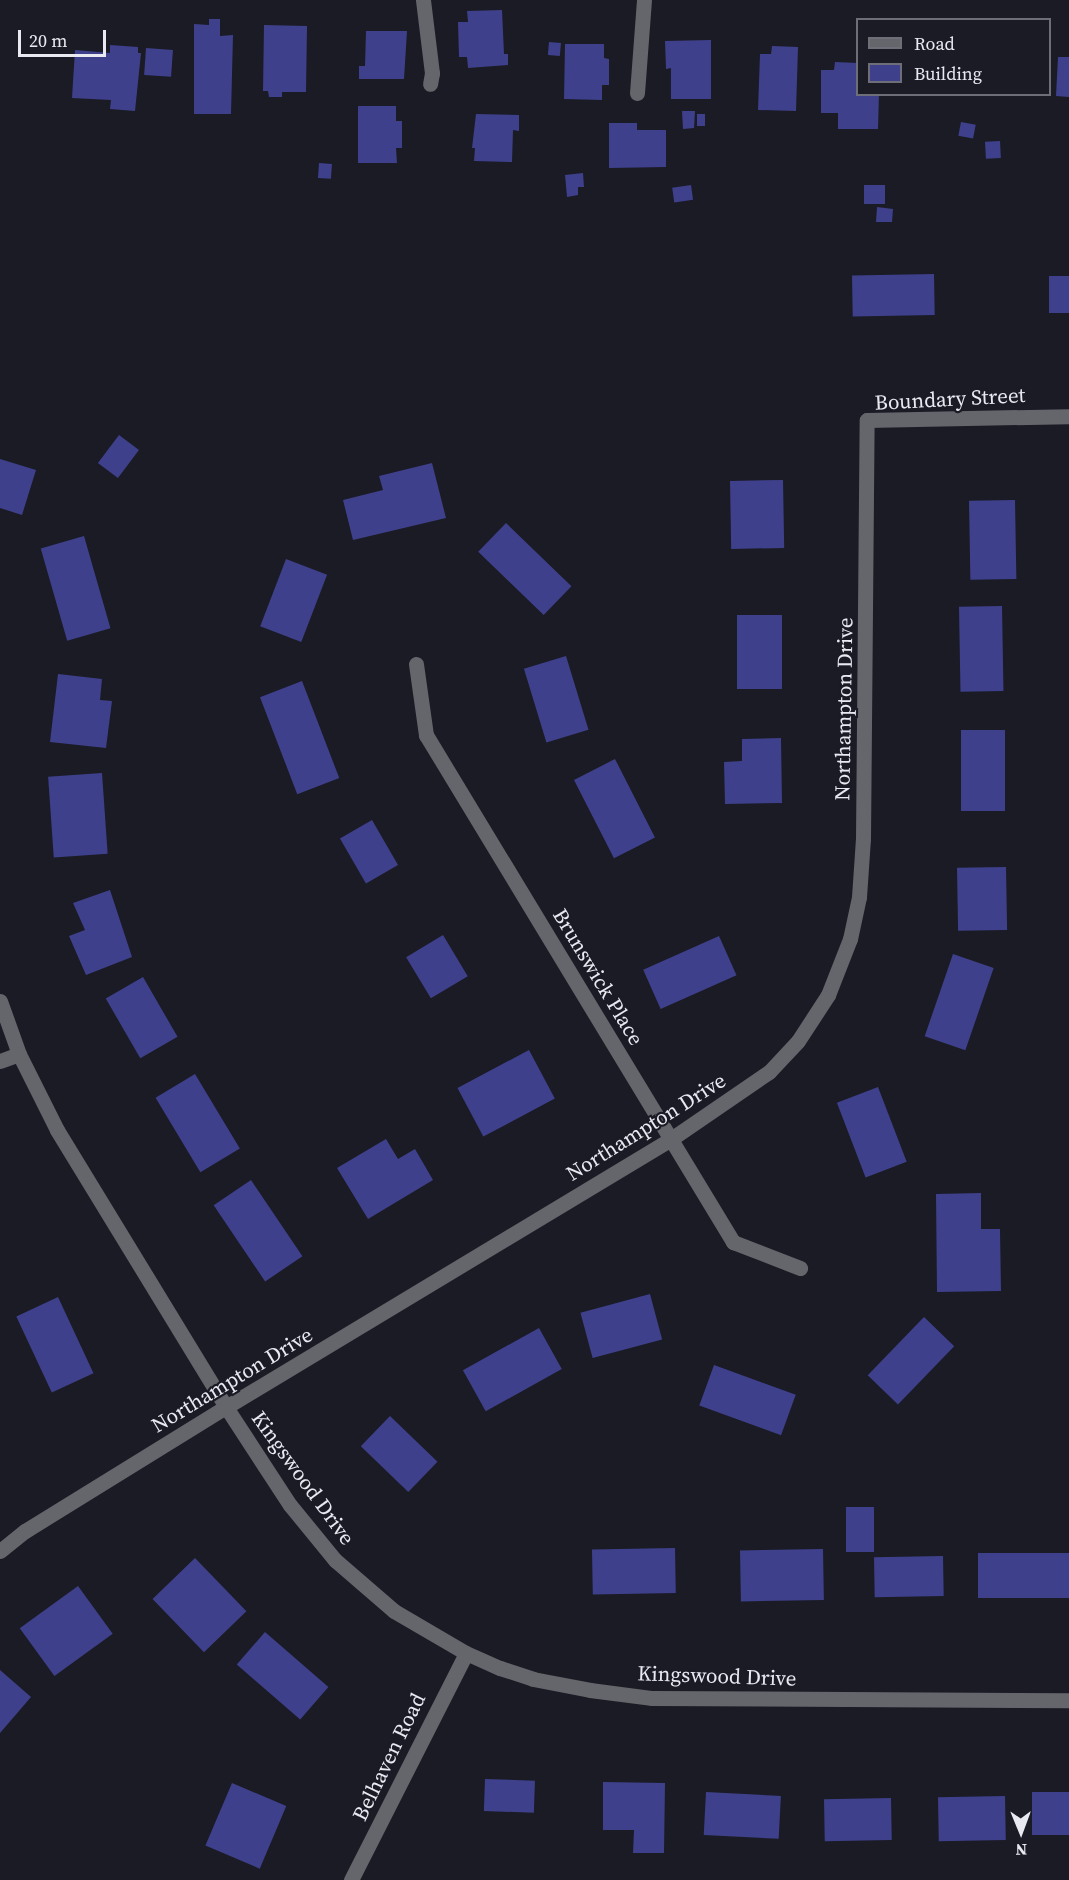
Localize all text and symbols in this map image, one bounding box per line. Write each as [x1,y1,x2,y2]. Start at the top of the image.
scale bar [21,18,110,56]
legend [856,18,1051,96]
text: 20 m [29,28,67,53]
text: Road [914,31,955,56]
text: Building [914,61,982,86]
street label: Boundary Street [874,382,1026,416]
street label: Northampton Drive [830,617,858,801]
street label: Brunswick Place [547,904,649,1050]
street label: Northampton Drive [562,1068,730,1186]
street label: Northampton Drive [147,1322,317,1438]
street label: Kingswood Drive [246,1406,360,1550]
street label: Kingswood Drive [637,1661,797,1691]
street label: Belhaven Road [347,1689,431,1825]
north arrow [991,1802,1051,1862]
text: N [1015,1839,1027,1861]

